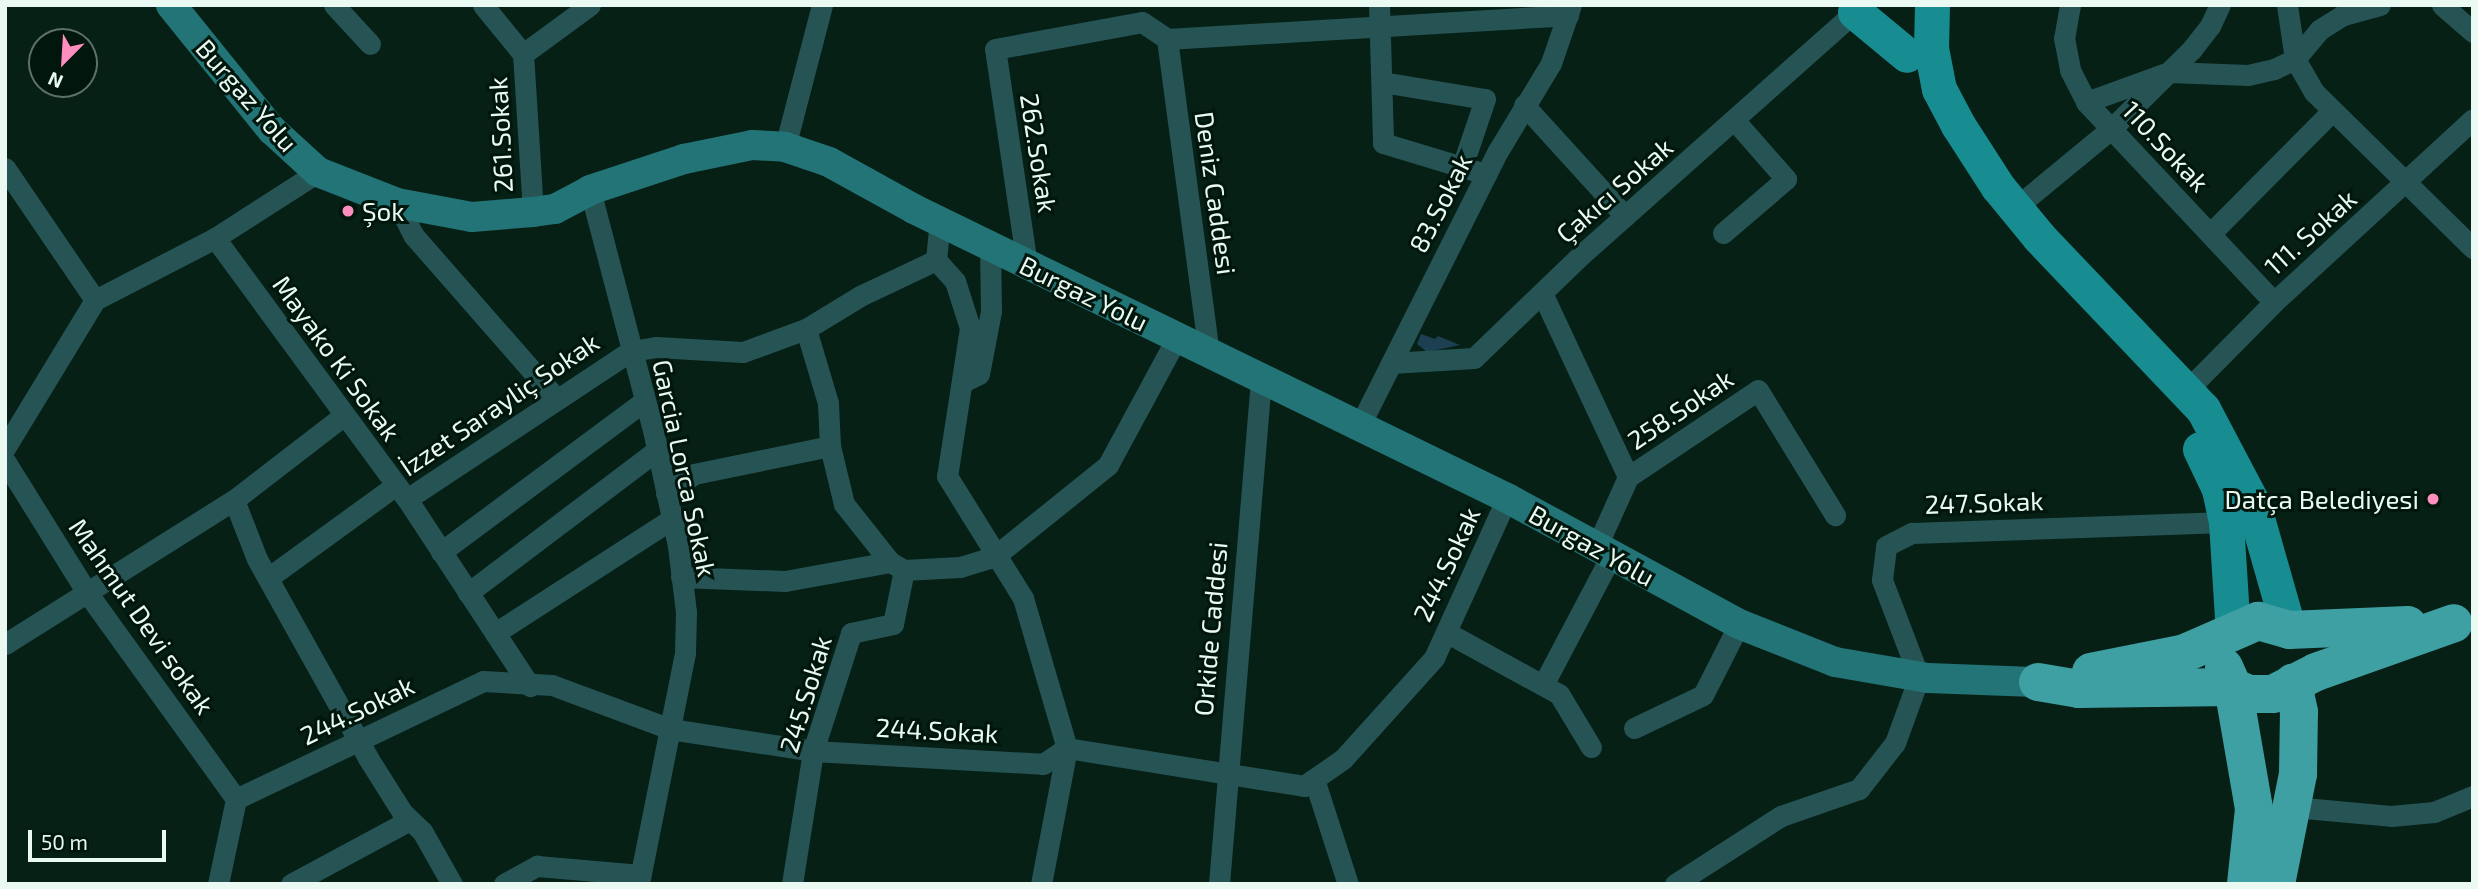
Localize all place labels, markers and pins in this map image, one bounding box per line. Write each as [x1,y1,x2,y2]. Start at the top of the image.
place label: Şok [362,195,405,227]
marker: Şok [340,203,356,219]
place label: Datça Belediyesi [2224,483,2419,515]
marker: Datça Belediyesi [2425,491,2441,507]

